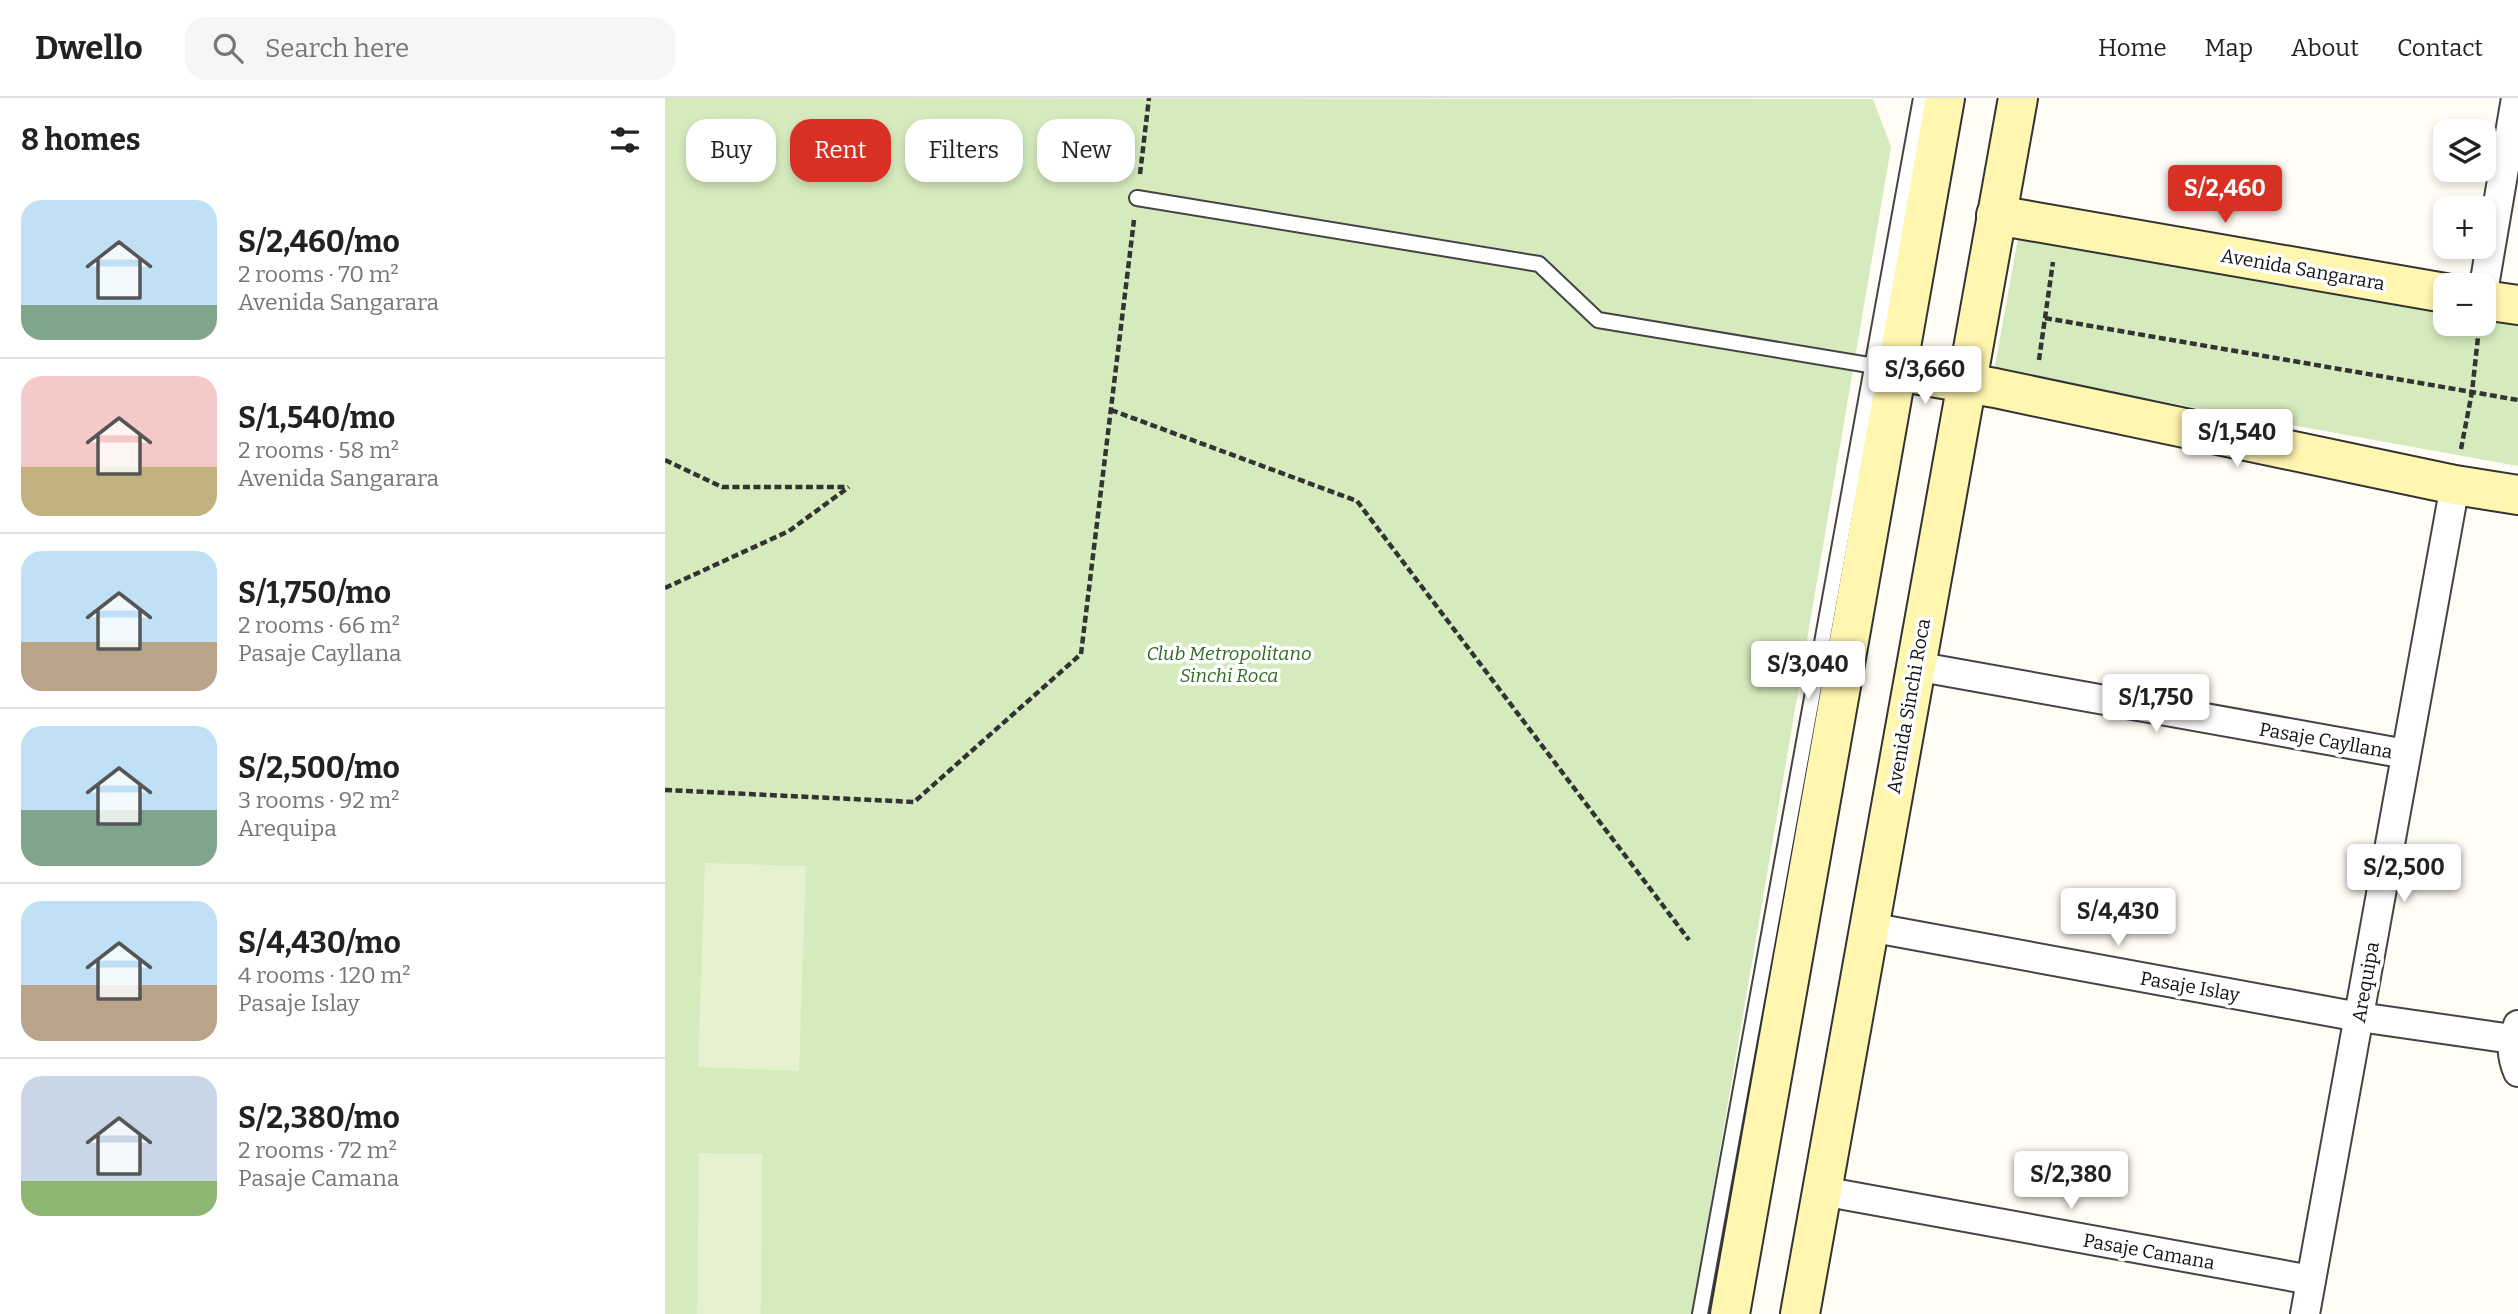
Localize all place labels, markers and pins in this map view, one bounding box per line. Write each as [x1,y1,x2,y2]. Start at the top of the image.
pin: S/2,460 [2160,166,2290,225]
pin: S/3,660 [1860,346,1990,406]
pin: S/1,540 [2172,410,2302,469]
pin: S/3,040 [1743,642,1873,701]
pin: S/1,750 [2091,674,2221,734]
pin: S/2,500 [2339,844,2469,904]
pin: S/4,430 [2053,888,2183,948]
pin: S/2,380 [2006,1152,2136,1211]

